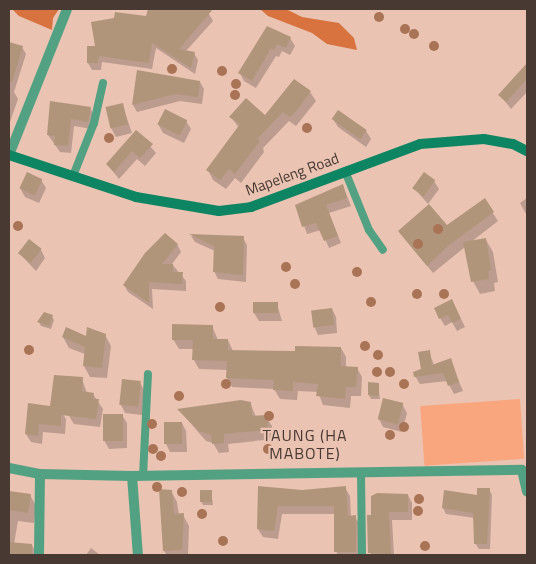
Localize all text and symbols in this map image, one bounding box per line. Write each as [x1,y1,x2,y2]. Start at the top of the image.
street label: Mapeleng Road [243,149,341,199]
district label: TAUNG (HA MABOTE) [261,425,349,463]

